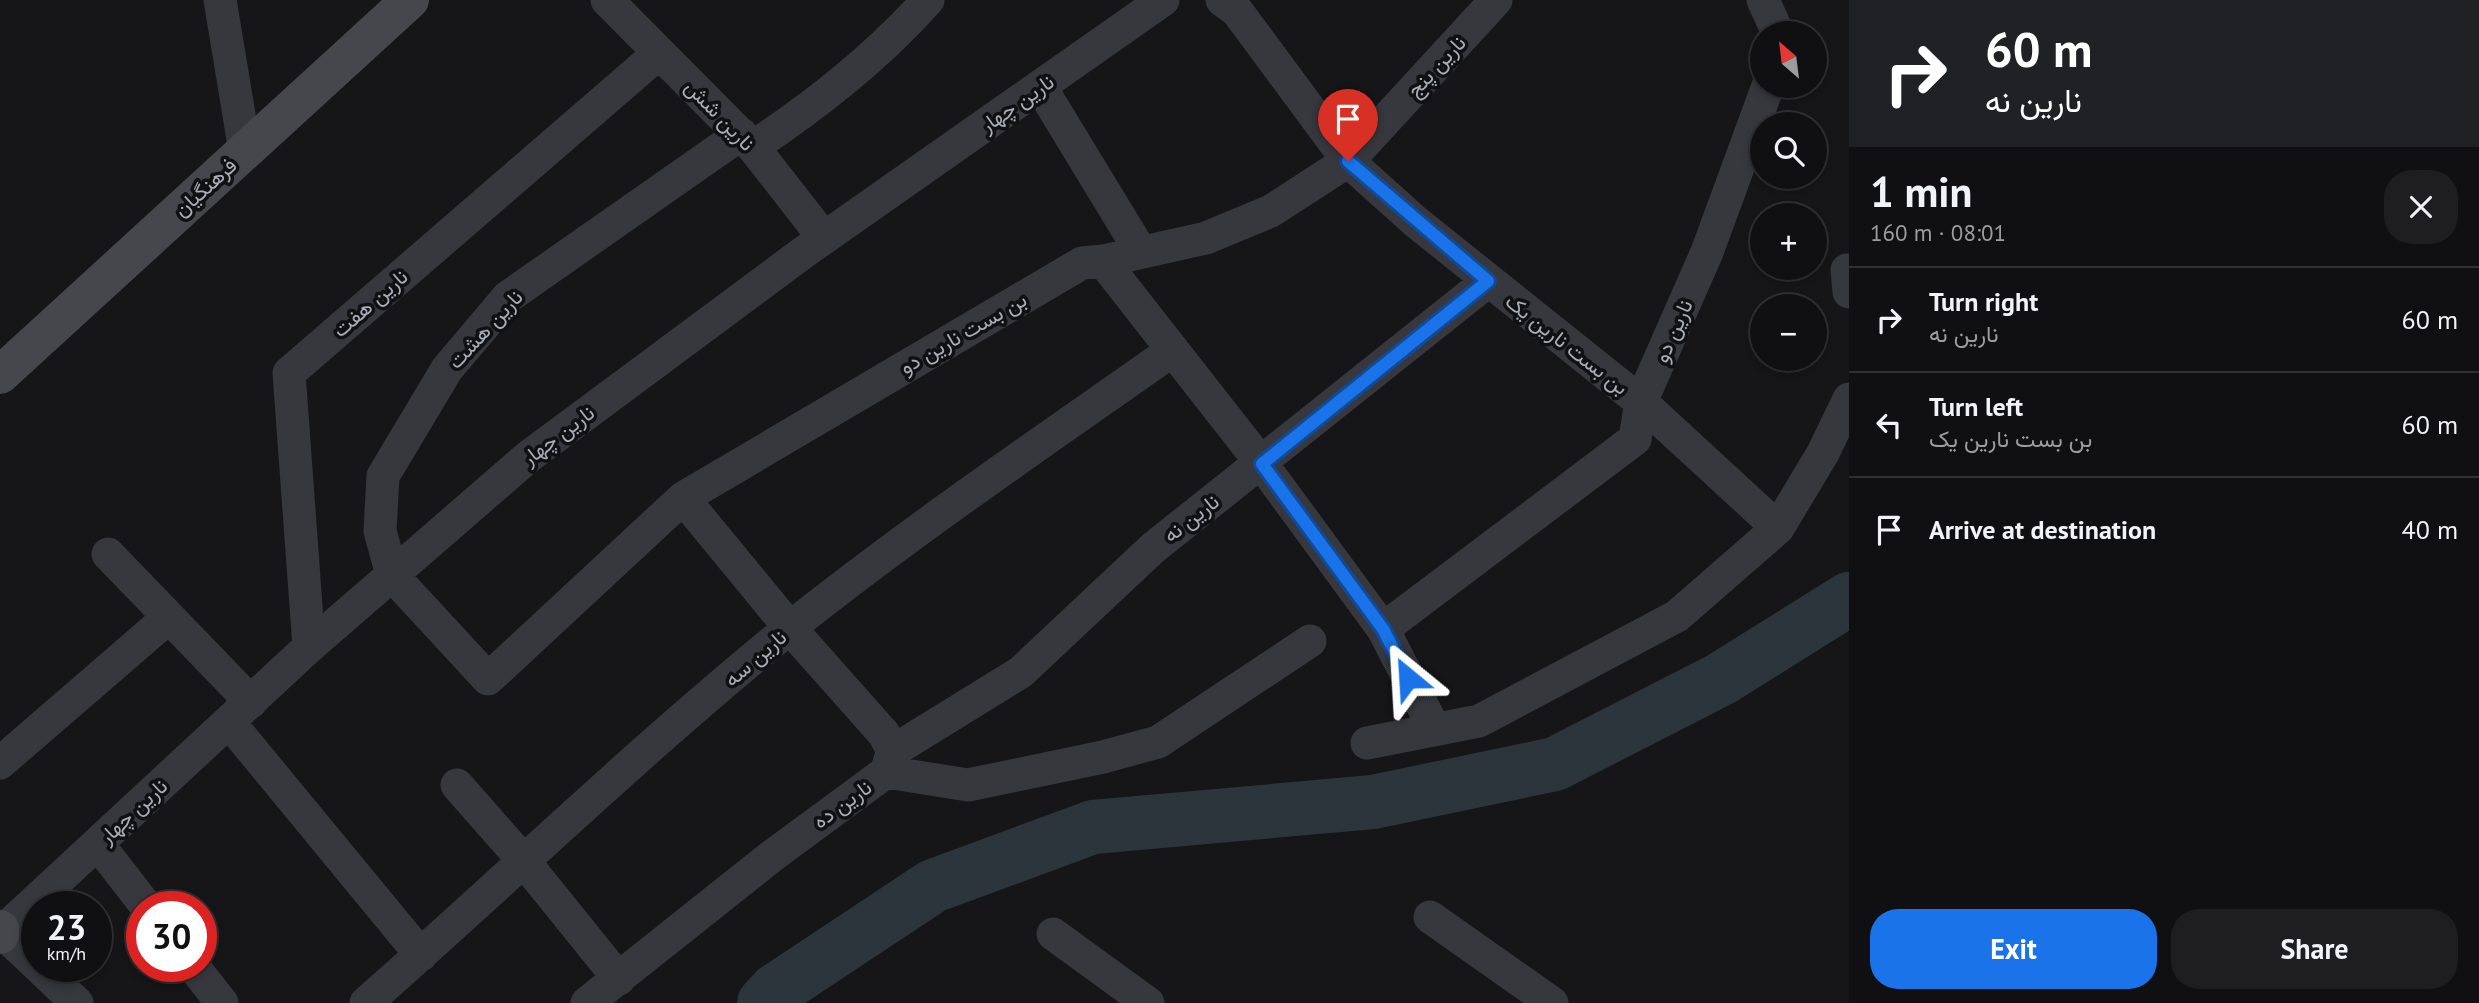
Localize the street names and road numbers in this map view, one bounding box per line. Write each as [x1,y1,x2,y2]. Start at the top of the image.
street label: نارین پنج [1401,29,1472,103]
street label: نارین چهار [974,68,1060,140]
street label: نارین شش [679,74,761,156]
street label: فرهنگیان [168,152,242,222]
street label: نارین هفت [327,263,413,343]
street label: نارین هشت [442,284,528,374]
street label: بن بست نارین دو [895,286,1031,380]
street label: بن بست نارین یک [1500,287,1634,401]
street label: نارین دو [1647,295,1699,367]
street label: نارین چهار [516,399,600,472]
street label: نارین نه [1158,488,1224,548]
street label: نارین سه [718,623,792,693]
street label: نارین چهار [92,773,174,851]
street label: نارین ده [807,774,877,834]

